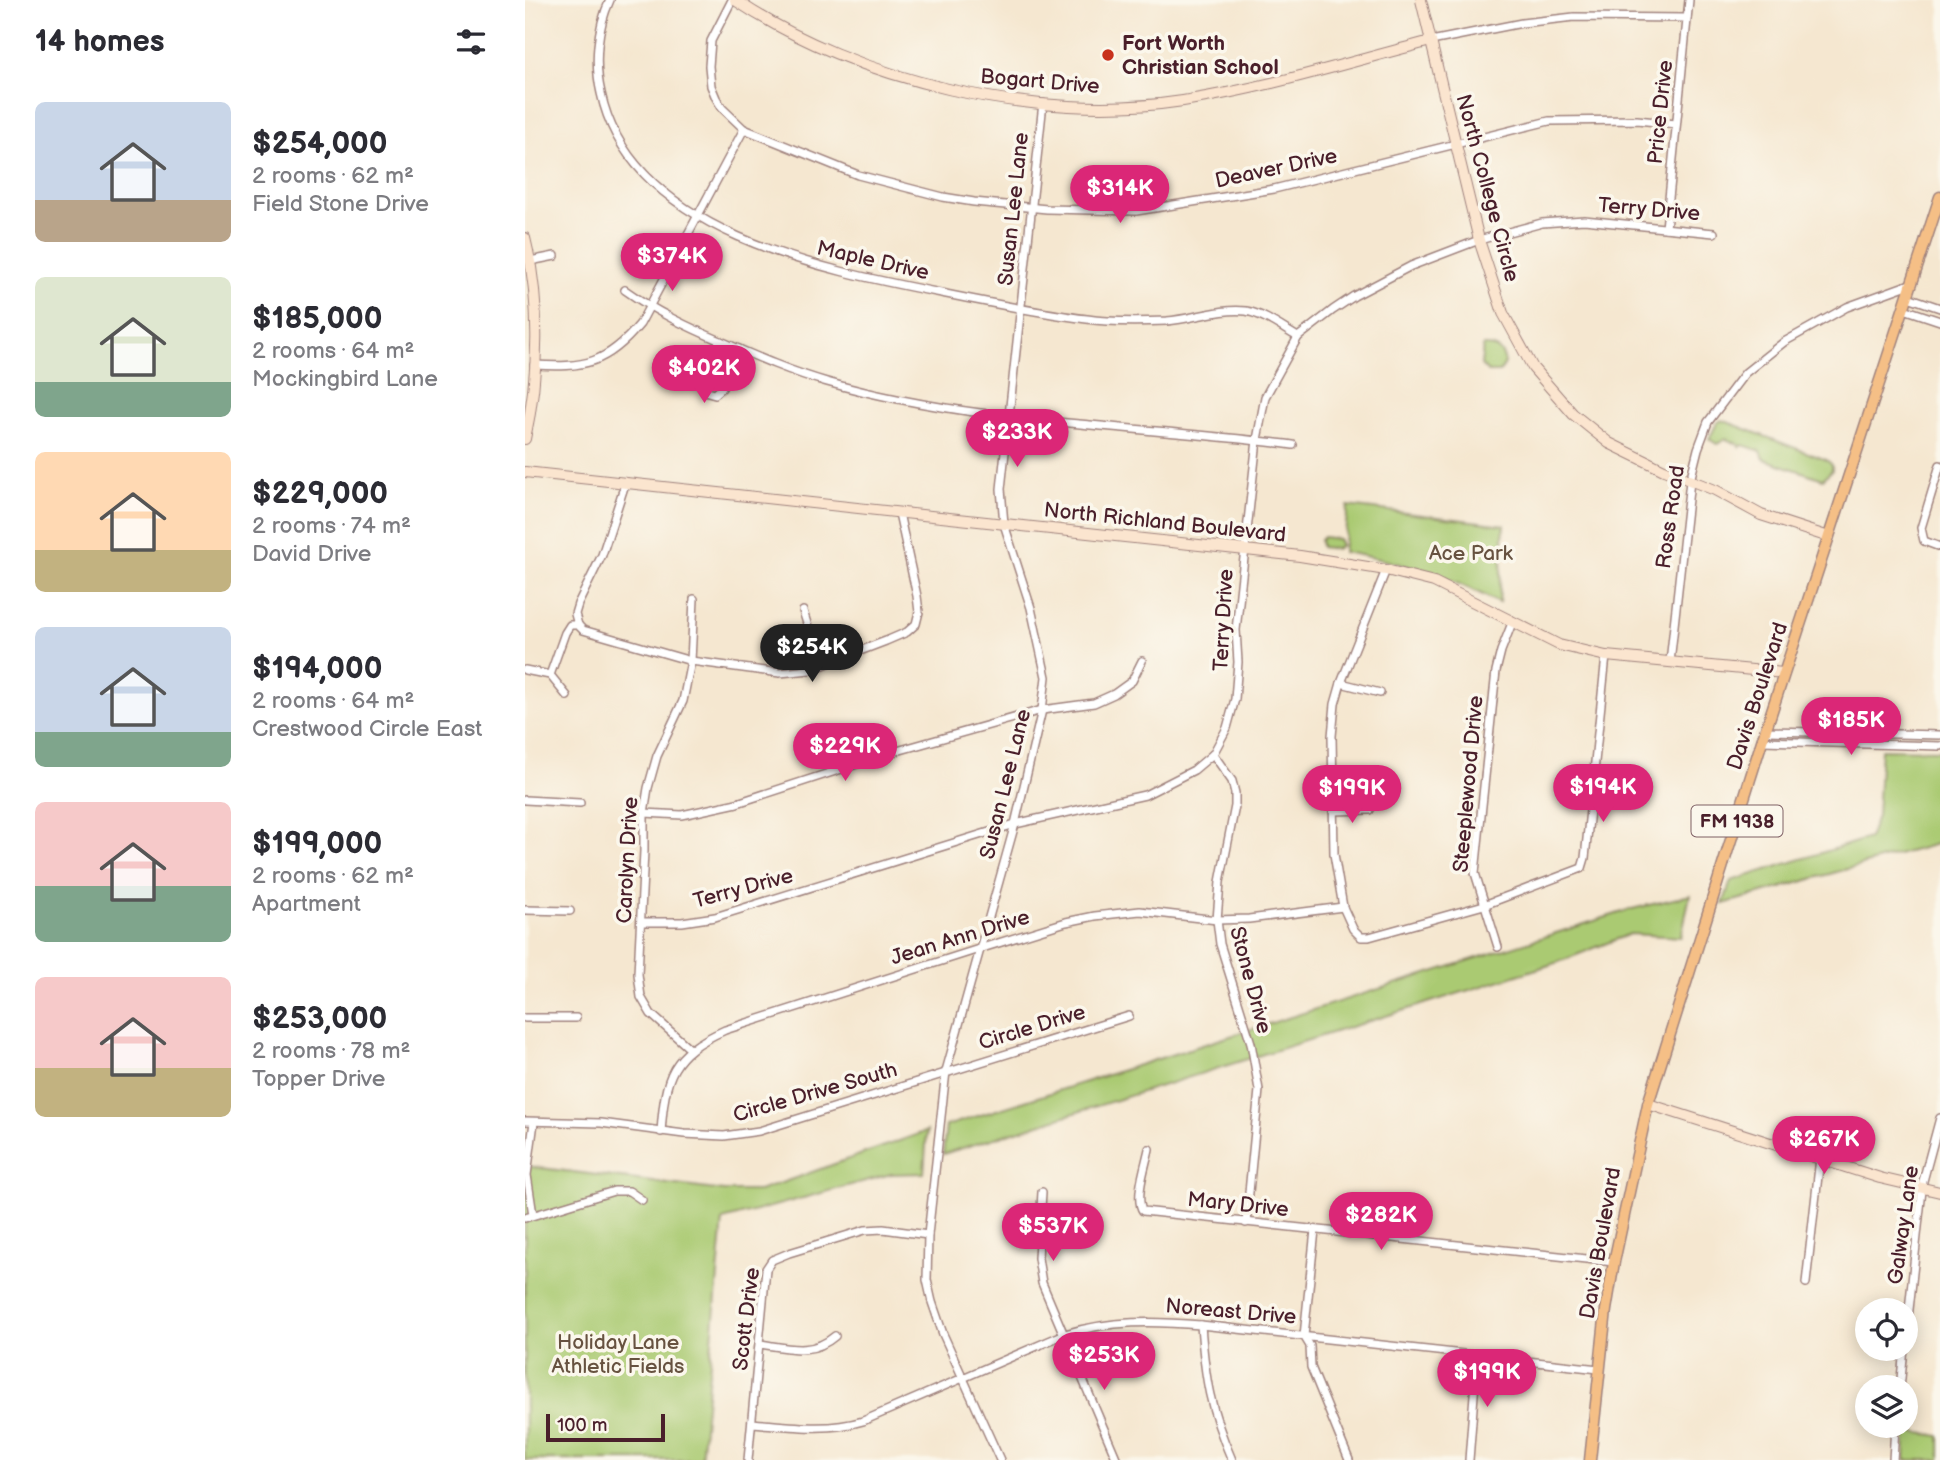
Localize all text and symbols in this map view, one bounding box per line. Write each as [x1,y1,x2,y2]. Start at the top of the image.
icon: filters [452,23,490,61]
text: 14 homes [35,24,164,60]
place label: Fort Worth Christian School [1122,31,1279,80]
marker: Fort Worth Christian School [1100,47,1116,63]
street label: Price Drive [1643,59,1678,165]
street label: Bogart Drive [979,64,1101,99]
street label: North College Circle [1450,92,1525,285]
text: $254,000 [252,126,387,162]
icon: home [91,130,175,214]
street label: Susan Lee Lane [993,131,1034,287]
street label: Deaver Drive [1213,143,1339,194]
text: 2 rooms · 62 m² [252,162,414,190]
pin: $314K [1071,166,1169,225]
text: $314K [1086,174,1154,202]
text: Field Stone Drive [252,190,429,218]
street label: Terry Drive [1597,193,1701,226]
pin: $374K [623,233,721,293]
street label: Maple Drive [814,235,931,286]
text: $374K [637,242,707,270]
text: $185,000 [252,301,382,337]
icon: home [91,305,175,389]
text: 2 rooms · 64 m² [252,337,414,365]
pin: $402K [655,346,753,405]
text: $402K [668,354,740,382]
text: Mockingbird Lane [252,365,438,393]
pin: $233K [968,410,1066,469]
text: $233K [982,418,1052,446]
street label: Ross Road [1651,464,1690,570]
text: $229,000 [252,476,388,512]
icon: home [91,480,175,564]
street label: North Richland Boulevard [1043,497,1287,548]
text: 2 rooms · 74 m² [252,512,411,540]
text: David Drive [252,540,371,568]
park label: Ace Park [1429,541,1514,566]
street label: Terry Drive [1208,568,1239,672]
street label: Davis Boulevard [1722,619,1793,773]
pin: $254K [763,624,861,684]
text: $254K [776,633,848,661]
text: $194,000 [252,651,382,687]
icon: home [91,655,175,739]
text: 2 rooms · 64 m² [252,687,414,715]
street label: Steeplewood Drive [1448,695,1489,874]
pin: $185K [1802,698,1900,757]
street label: Susan Lee Lane [975,706,1036,862]
text: $185K [1817,706,1885,734]
text: Crestwood Circle East [252,715,482,743]
pin: $229K [796,724,894,783]
text: $229K [809,732,881,760]
pin: $194K [1554,764,1652,824]
pin: $199K [1303,766,1401,825]
text: $194K [1569,773,1637,801]
text: $199K [1318,774,1386,802]
street label: Carolyn Drive [612,796,643,924]
road number: FM 1938 [1691,806,1783,836]
text: $199,000 [252,826,382,862]
icon: home [91,830,175,914]
text: 2 rooms · 62 m² [252,862,414,890]
street label: Terry Drive [691,863,796,914]
text: Apartment [252,890,361,918]
street label: Jean Ann Drive [888,904,1033,970]
street label: Stone Drive [1224,924,1277,1036]
street label: Circle Drive [976,999,1089,1056]
text: $253,000 [252,1001,387,1037]
icon: home [91,1005,175,1089]
text: 2 rooms · 78 m² [252,1037,410,1065]
street label: Circle Drive South [730,1057,900,1128]
text: Topper Drive [252,1065,385,1093]
pin: $267K [1775,1116,1873,1176]
text: $267K [1788,1125,1860,1153]
street label: Galway Lane [1883,1164,1924,1286]
street label: Davis Boulevard [1575,1165,1626,1321]
street label: Mary Drive [1186,1187,1290,1222]
pin: $282K [1332,1192,1430,1252]
text: $282K [1345,1201,1417,1229]
pin: $537K [1004,1204,1102,1263]
text: $537K [1018,1212,1088,1240]
street label: Scott Drive [728,1266,765,1372]
street label: Noreast Drive [1165,1293,1297,1330]
map controls [1855,1298,1918,1438]
button: locate [1855,1298,1918,1361]
park label: Holiday Lane Athletic Fields [552,1330,684,1379]
pin: $253K [1055,1332,1153,1392]
text: $253K [1068,1341,1140,1369]
pin: $199K [1438,1350,1536,1409]
text: $199K [1453,1358,1521,1386]
button: layers [1855,1375,1918,1438]
scale bar [546,1411,665,1443]
text: 100 m [557,1414,608,1437]

